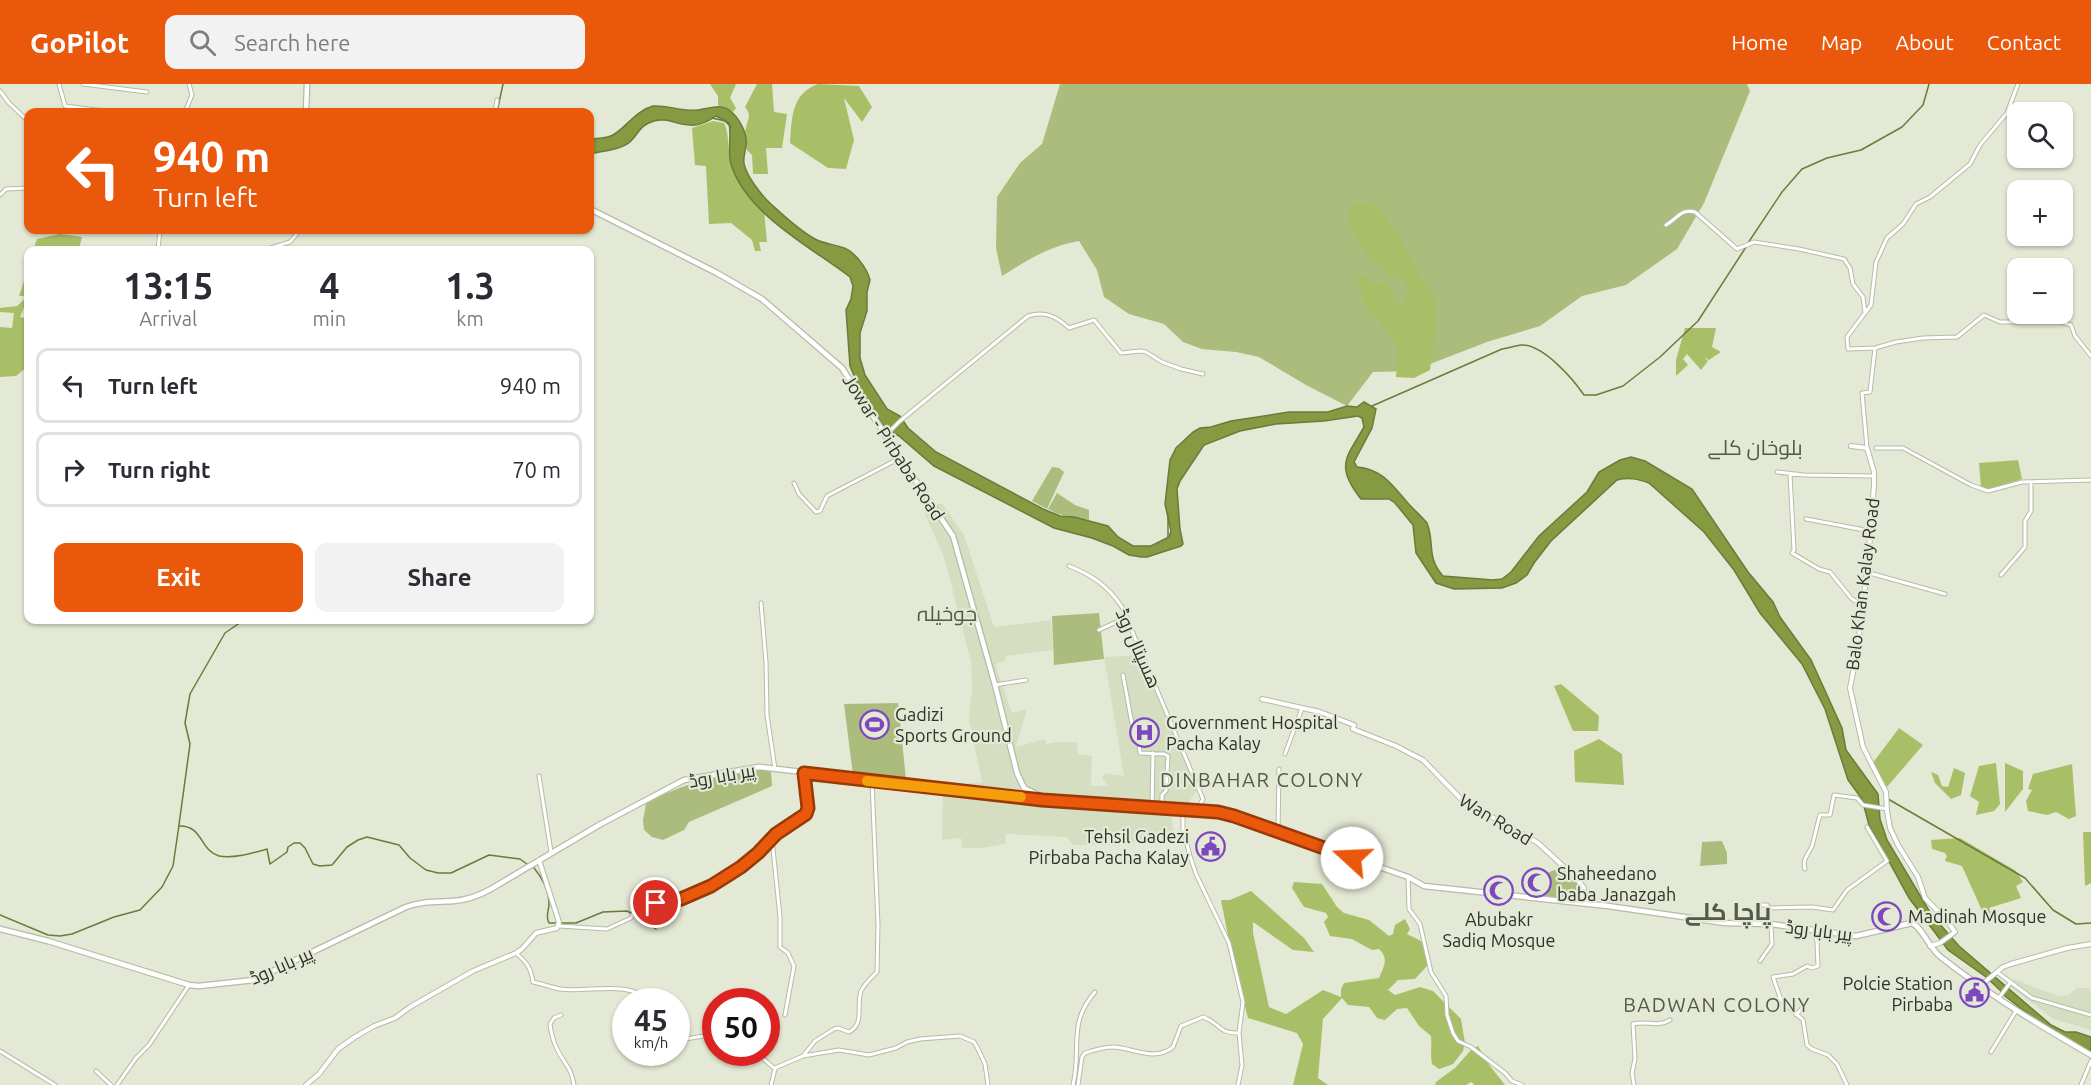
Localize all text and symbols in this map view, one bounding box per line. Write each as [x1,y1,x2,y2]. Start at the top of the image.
search box [165,15,585,69]
icon: search [186,26,219,59]
text: GoPilot [30,27,129,58]
text: Search here [234,30,350,55]
text: Home [1731,30,1788,54]
text: Map [1821,30,1862,54]
text: About [1895,30,1954,54]
text: Contact [1987,30,2061,54]
map controls [2007,102,2073,324]
button: search [2007,102,2073,168]
icon: left [54,132,132,210]
text: 940 m [153,133,270,180]
button: + [2007,180,2073,246]
text: Turn left [153,182,257,212]
button: − [2007,258,2073,324]
text: 13:15 [123,265,213,306]
text: 4 [319,265,339,306]
text: 1.3 [445,265,495,306]
text: Arrival [139,307,197,330]
text: min [313,307,346,330]
text: km [456,307,484,330]
icon: left [57,369,90,402]
street label: Jowar - Pirbaba Road [839,370,949,524]
text: Turn left [108,373,198,398]
text: 940 m [500,373,561,398]
district label: بلوخان كلے [1707,435,1803,461]
icon: right [57,453,90,486]
text: Turn right [108,457,210,482]
text: 70 m [512,457,561,482]
street label: Balo Khan Kalay Road [1842,497,1882,671]
button: Exit [54,543,303,612]
button: Share [315,543,564,612]
district label: جوخیلہ [917,601,977,626]
street label: ھسپتال روڈ [1111,605,1165,692]
place label: Gadizi Sports Ground [895,704,1012,745]
sports icon: Gadizi Sports Ground [858,708,890,740]
place label: Government Hospital Pacha Kalay [1166,712,1338,753]
hospital icon: Government Hospital Pacha Kalay [1129,716,1161,748]
street label: پیر بابا روڈ [687,759,758,794]
district label: DINBAHAR COLONY [1160,768,1364,791]
street label: Wan Road [1456,789,1536,849]
place label: Tehsil Gadezi Pirbaba Pacha Kalay [1029,826,1189,867]
position arrow [1320,826,1384,890]
public building icon: Tehsil Gadezi Pirbaba Pacha Kalay [1194,830,1226,862]
place label: Shaheedano baba Janazgah [1557,863,1676,904]
mosque icon: Shaheedano baba Janazgah [1520,867,1552,899]
mosque icon: Abubakr Sadiq Mosque [1483,874,1515,906]
pin [630,877,681,928]
icon: arrive [639,886,672,919]
district label: پاچا کلے [1685,898,1771,929]
mosque icon: Madinah Mosque [1871,900,1903,932]
place label: Madinah Mosque [1908,906,2046,926]
place label: Abubakr Sadiq Mosque [1443,909,1556,950]
street label: پیر بابا روڈ [1784,916,1854,947]
street label: پیر بابا روڈ [246,942,317,991]
place label: Polcie Station Pirbaba [1842,973,1953,1014]
public building icon: Polcie Station Pirbaba [1958,977,1990,1009]
speed limit sign: 50 [702,988,780,1066]
district label: BADWAN COLONY [1623,993,1811,1016]
text: 45 [634,1003,668,1037]
text: km/h [634,1034,668,1051]

